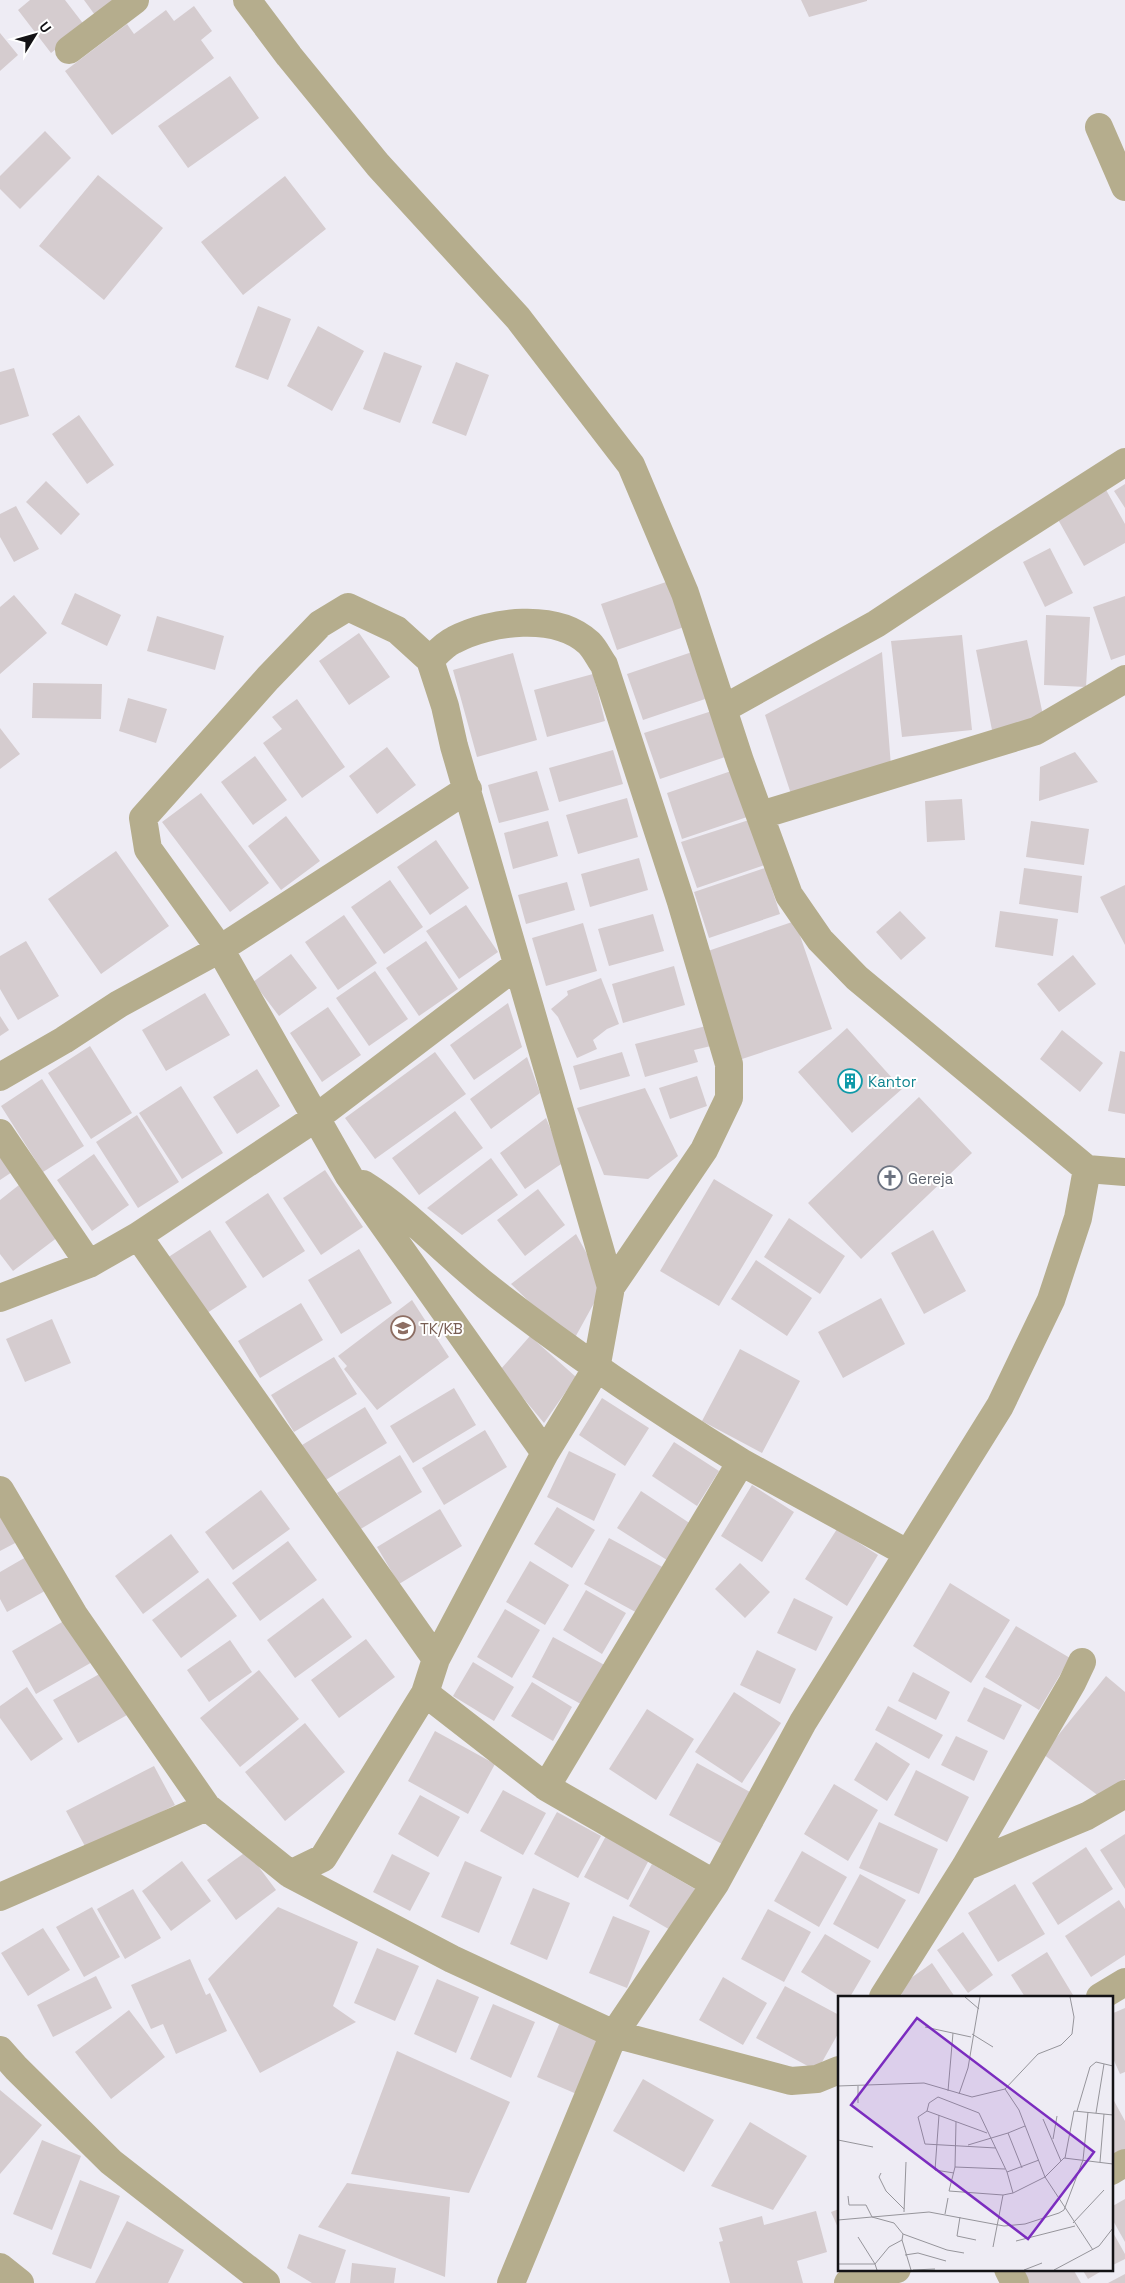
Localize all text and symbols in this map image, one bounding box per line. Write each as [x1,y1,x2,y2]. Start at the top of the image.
north arrow [10,10,60,60]
text: U [35,18,55,36]
building icon: Kantor [837,1068,863,1094]
place label: Kantor [868,1072,917,1091]
church icon: Gereja [877,1165,903,1191]
place label: Gereja [908,1169,954,1188]
school or university icon: TK/KB [390,1315,416,1341]
place label: TK/KB [420,1319,463,1338]
inset map [838,1996,1112,2270]

